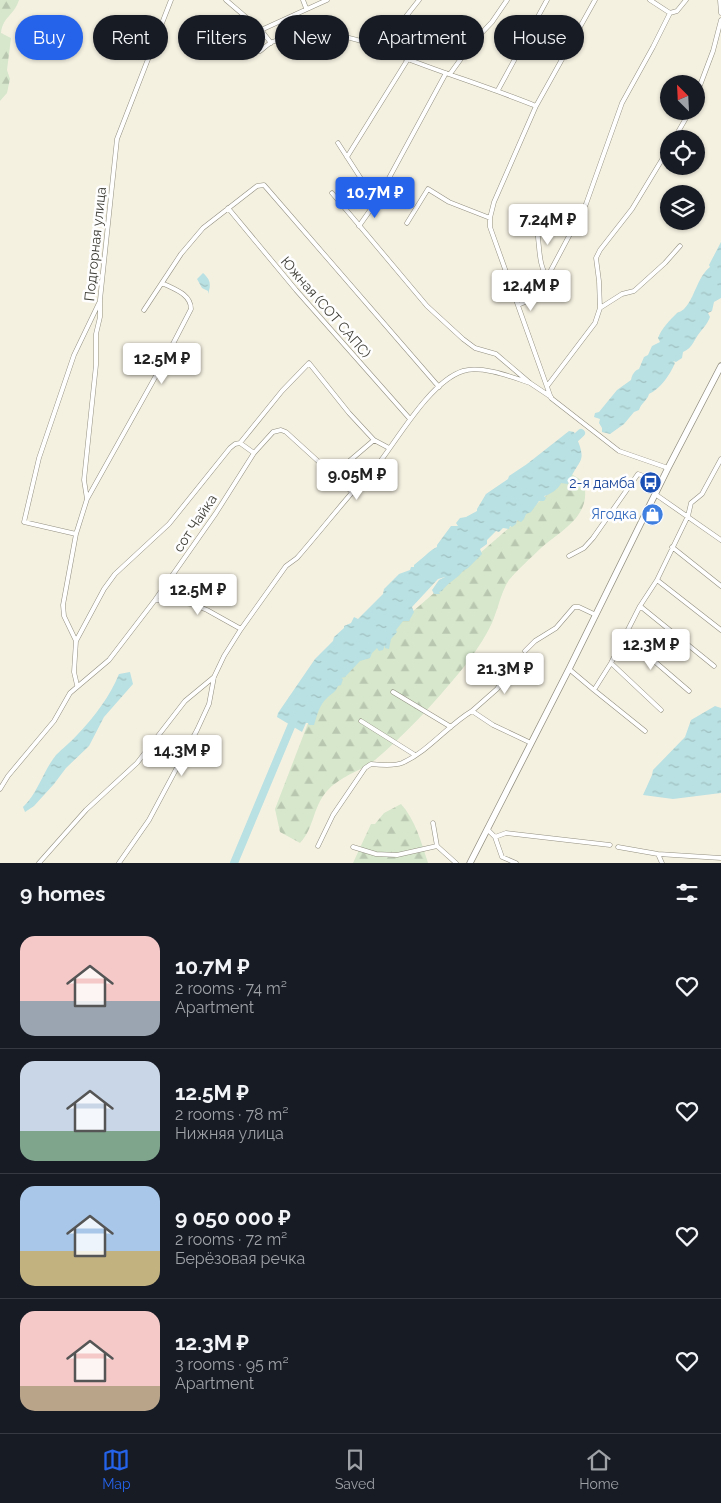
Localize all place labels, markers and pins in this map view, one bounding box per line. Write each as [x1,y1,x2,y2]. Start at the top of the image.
pin: 10.7M ₽ [329,176,421,219]
pin: 7.24M ₽ [502,204,594,246]
pin: 12.4M ₽ [485,270,577,312]
pin: 12.5M ₽ [116,342,208,385]
pin: 9.05M ₽ [311,458,403,501]
bus stop icon: 2-я дамба [639,471,663,495]
place label: 2-я дамба [569,475,635,491]
shop icon: Ягодка [641,502,665,526]
place label: Ягодка [591,506,637,522]
pin: 12.5M ₽ [152,574,244,616]
pin: 12.3M ₽ [605,628,697,671]
pin: 21.3M ₽ [459,652,551,695]
pin: 14.3M ₽ [136,734,228,777]

